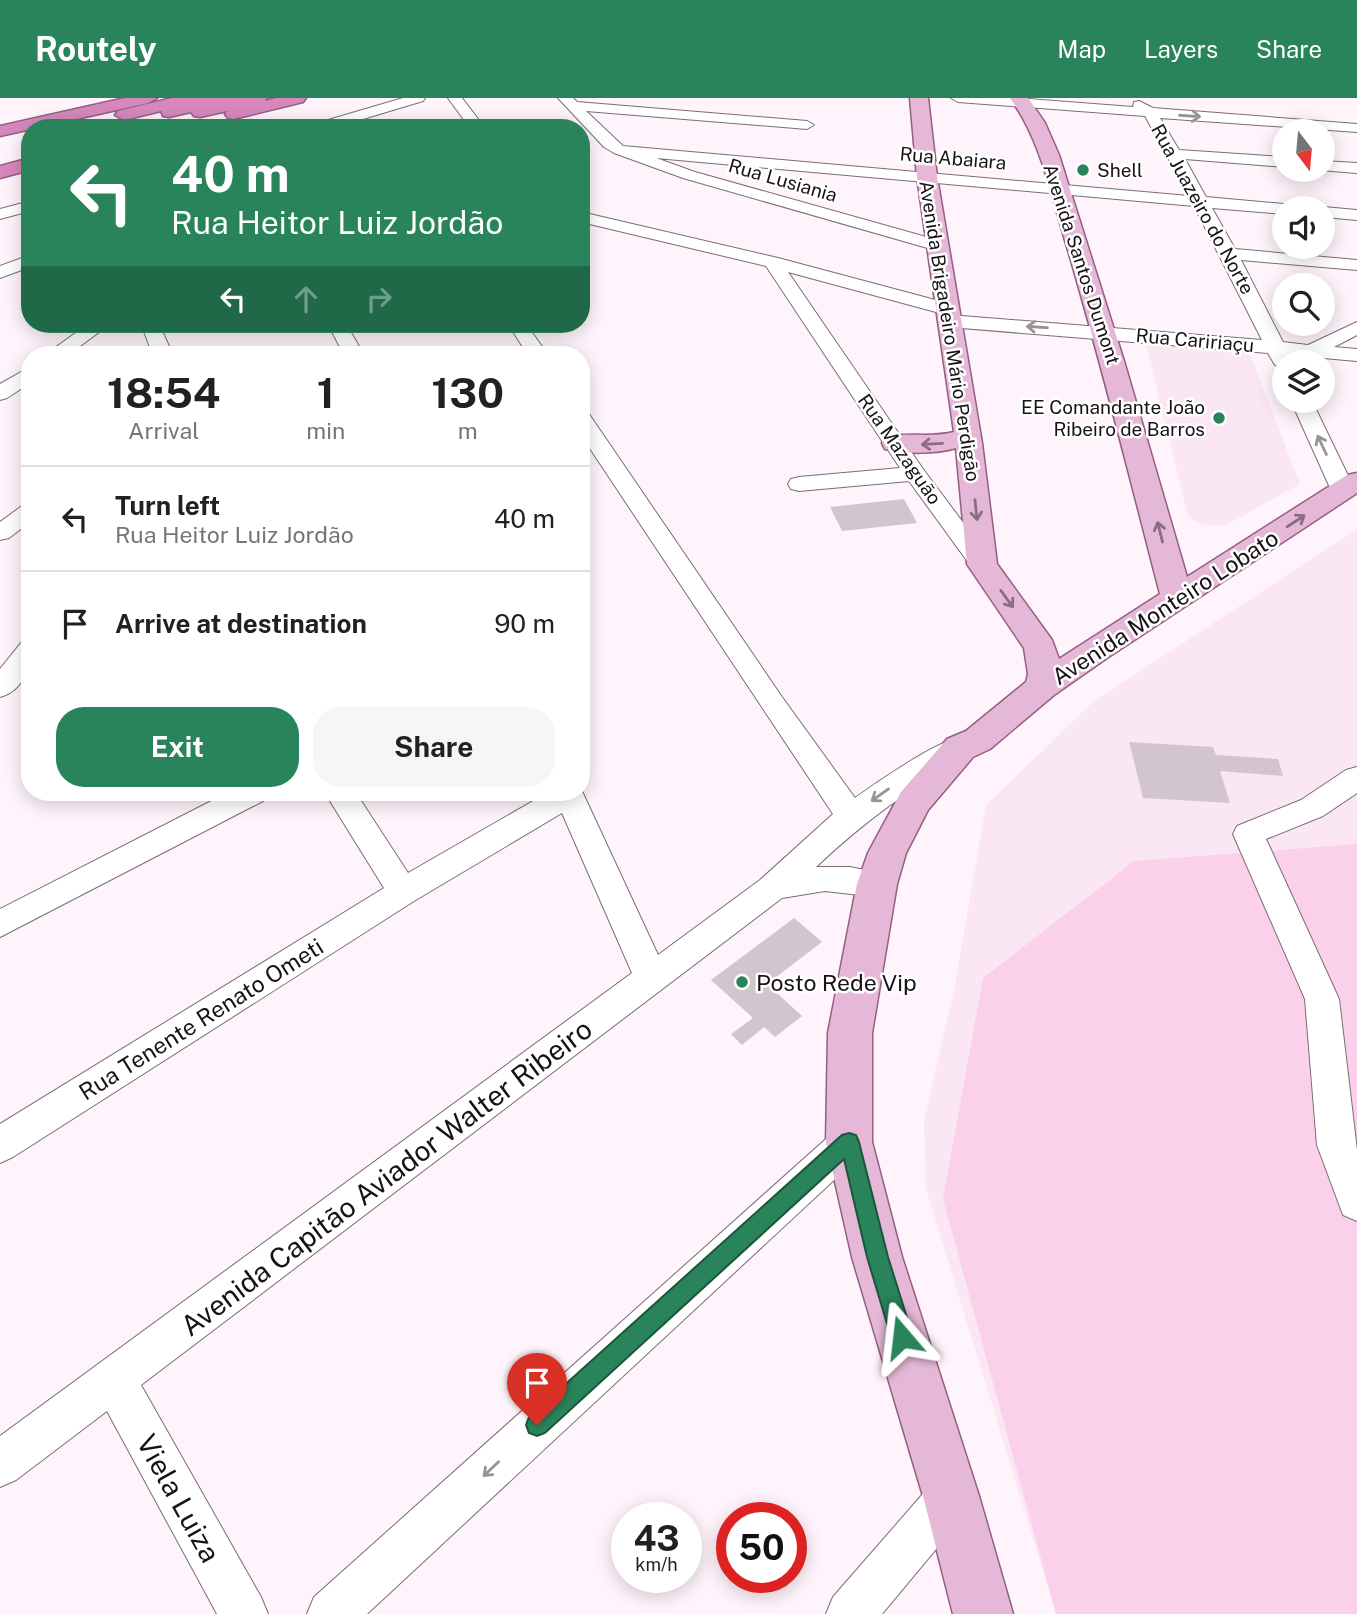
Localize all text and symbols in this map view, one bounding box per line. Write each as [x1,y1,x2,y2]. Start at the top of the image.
text: Routely [35,30,157,68]
text: Map [1057,35,1106,63]
text: Layers [1144,35,1218,63]
text: Share [1256,35,1322,63]
one-way arrow [1178,110,1201,123]
north arrow [1272,119,1335,182]
map controls [1272,119,1335,413]
street label: Rua Juazeiro do Norte [1147,120,1259,298]
street label: Rua Abaiara [899,142,1007,174]
text: 40 m [171,145,290,203]
icon: left [56,147,147,238]
street label: Rua Lusiania [726,154,840,206]
place label: Shell [1097,159,1143,181]
street label: Avenida Santos Dumont [1039,161,1125,367]
marker: Shell [1075,162,1091,178]
street label: Avenida Brigadeiro Mário Perdigão [915,179,985,483]
button: sound [1272,196,1335,259]
text: Rua Heitor Luiz Jordão [171,204,503,241]
button: search [1272,273,1335,336]
icon: left [214,280,252,318]
icon: ahead [287,280,325,318]
icon: right [360,280,398,318]
one-way arrow [1026,320,1049,333]
street label: Rua Caririaçu [1135,324,1255,356]
button: layers [1272,350,1335,413]
text: 18:54 [107,368,220,417]
text: 1 [317,368,335,417]
text: 130 [431,368,504,417]
street label: Rua Mazaguão [854,390,946,508]
place label: EE Comandante João Ribeiro de Barros [1021,396,1205,440]
marker: EE Comandante João Ribeiro de Barros [1211,410,1227,426]
text: Arrival [128,417,199,444]
text: min [306,417,345,444]
text: m [458,417,478,444]
one-way arrow [1315,435,1328,457]
one-way arrow [921,438,944,451]
text: Turn left [115,490,220,521]
one-way arrow [970,498,983,520]
icon: left [56,500,94,538]
text: 40 m [494,503,555,534]
one-way arrow [1286,514,1306,528]
text: Rua Heitor Luiz Jordão [115,521,354,548]
one-way arrow [1153,521,1166,544]
street label: Avenida Monteiro Lobato [1047,524,1283,690]
one-way arrow [1000,589,1014,608]
icon: arrive [56,605,94,643]
text: Arrive at destination [115,608,367,639]
text: 90 m [494,608,555,639]
button: Exit [56,707,299,787]
button: Share [313,707,555,787]
one-way arrow [871,788,890,802]
street label: Rua Tenente Renato Ometi [74,933,328,1105]
place label: Posto Rede Vip [756,969,917,996]
marker: Posto Rede Vip [734,974,750,990]
street label: Avenida Capitão Aviador Walter Ribeiro [174,1012,598,1342]
position arrow [865,1300,939,1374]
pin [507,1353,567,1425]
icon: arrive [518,1364,556,1402]
street label: Viela Luiza [130,1428,228,1568]
one-way arrow [483,1460,500,1477]
speed limit sign: 50 [716,1502,807,1593]
text: 43 [633,1518,680,1559]
text: km/h [635,1554,678,1575]

